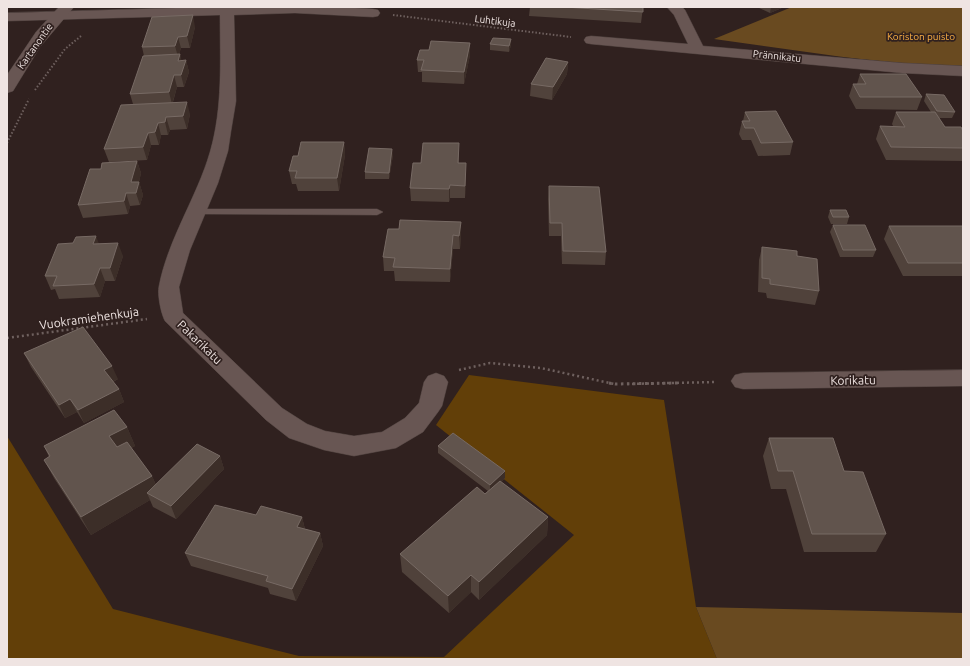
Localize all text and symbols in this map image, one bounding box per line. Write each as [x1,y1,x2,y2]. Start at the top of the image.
street label: Luhtikuja [474,13,516,29]
street label: Kartanontie [15,21,55,71]
park label: Koriston puisto [887,31,955,42]
street label: Prännikatu [752,48,802,64]
street label: Vuokramiehenkuja [38,305,140,331]
street label: Pakarikatu [175,318,225,366]
street label: Korikatu [830,373,876,387]

